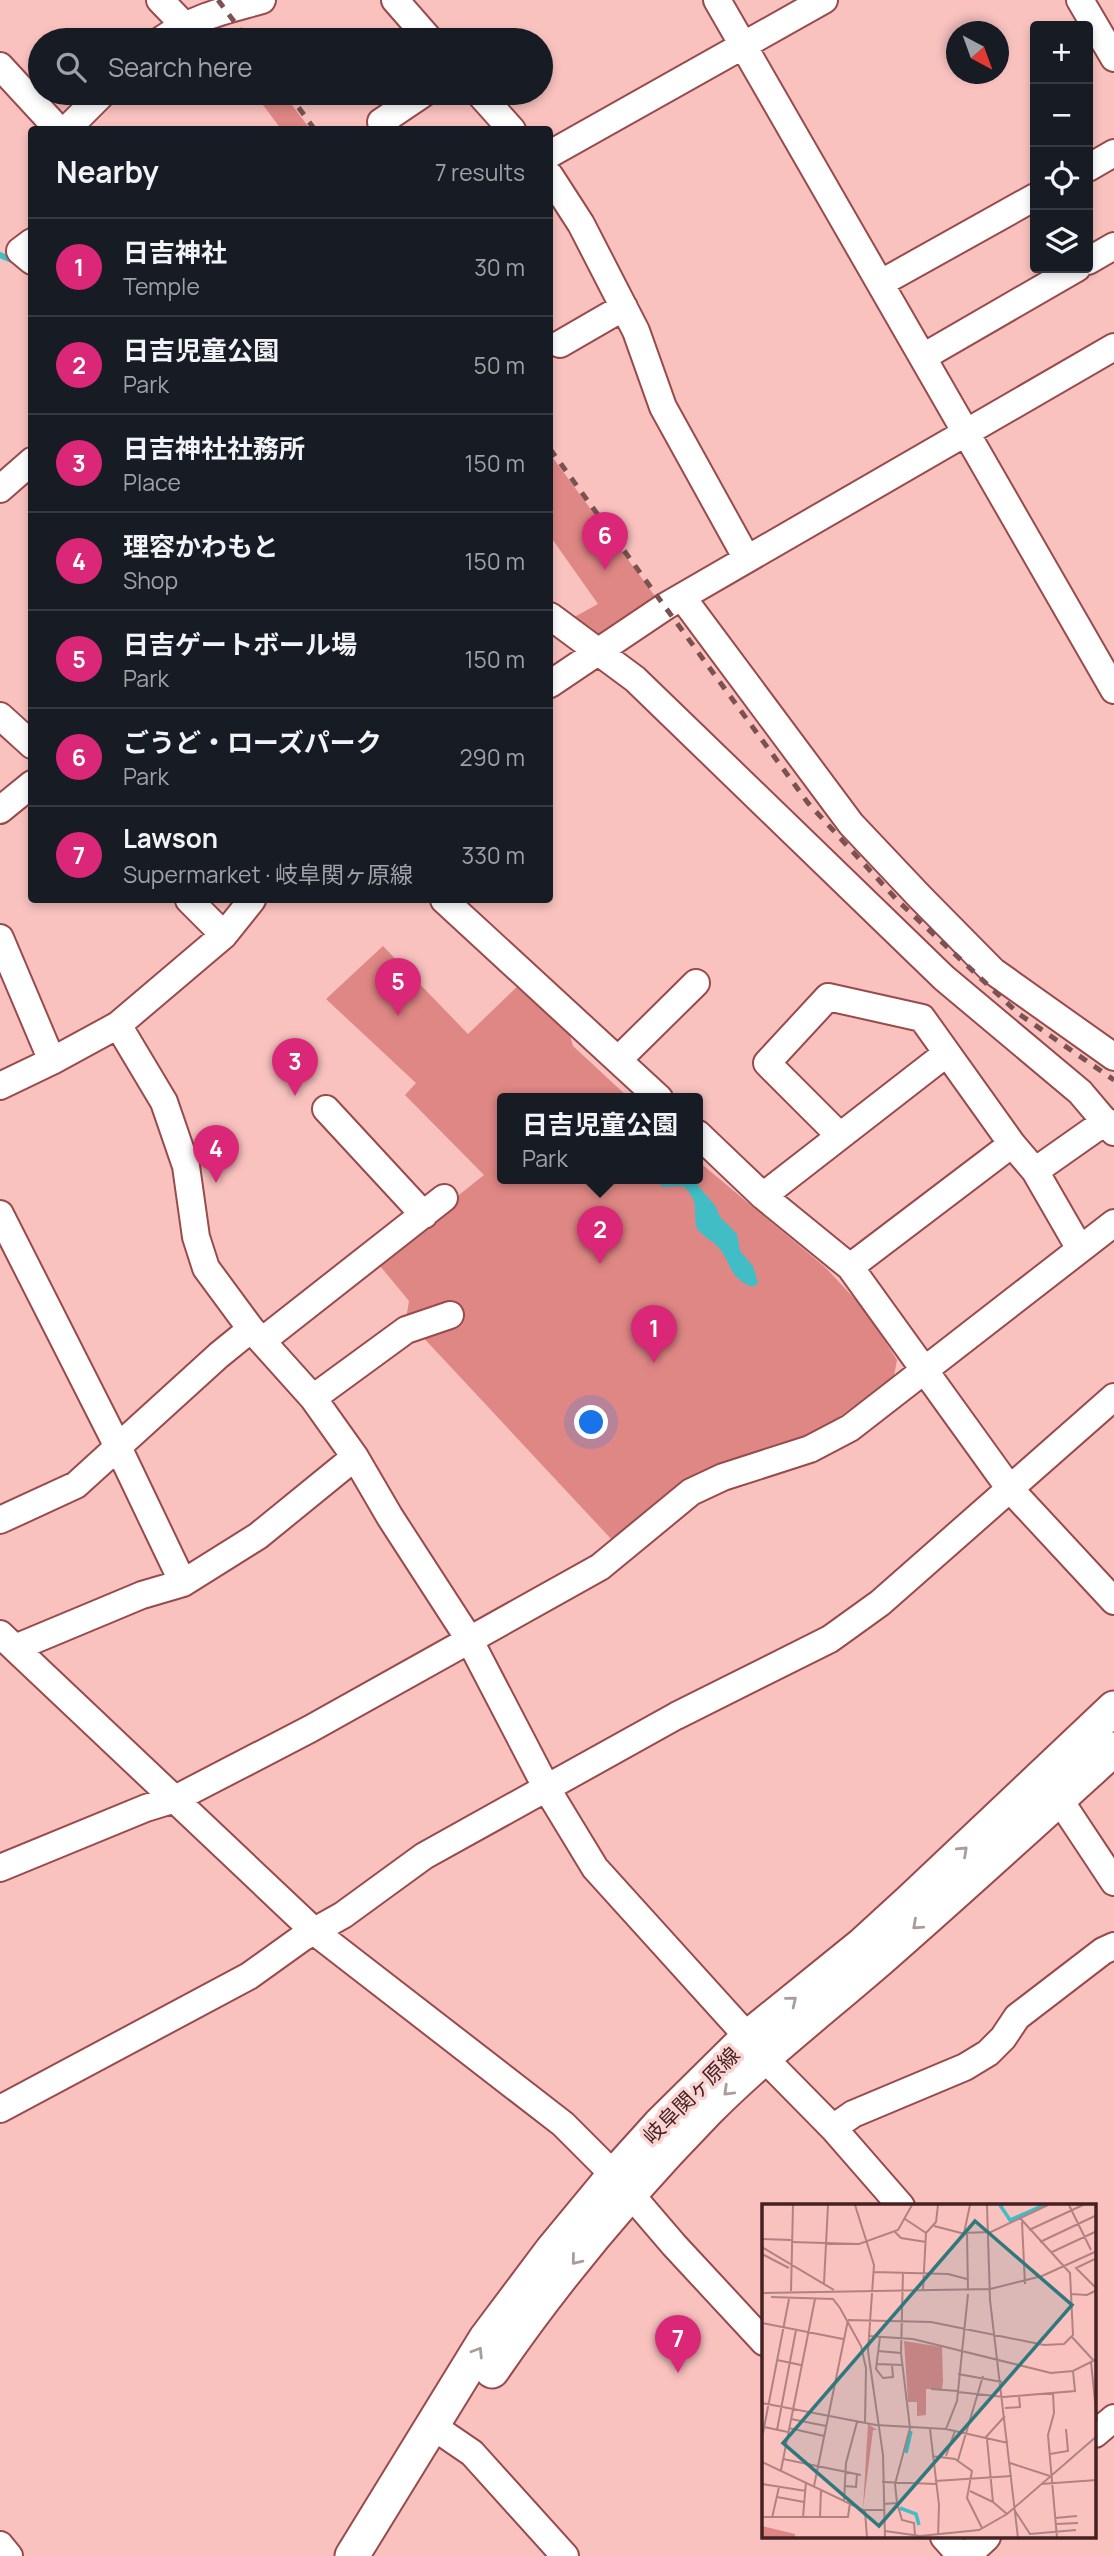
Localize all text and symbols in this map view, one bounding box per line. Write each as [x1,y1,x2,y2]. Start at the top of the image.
north arrow [946,21,1009,84]
map controls [1030,21,1093,273]
button: + [1030,21,1093,84]
search box [28,28,553,105]
icon: search [52,48,90,86]
text: Search here [108,49,253,85]
button: − [1030,84,1093,147]
button: locate [1030,147,1093,210]
text: Nearby [56,151,159,192]
text: 7 results [435,156,525,188]
button: layers [1030,210,1093,273]
text: 日吉神社 [123,234,227,270]
text: 1 [74,251,84,283]
text: 30 m [474,251,525,283]
text: Temple [123,270,200,302]
text: 日吉児童公園 [123,332,279,368]
text: 2 [72,349,86,381]
text: 50 m [474,349,525,381]
text: Park [123,368,169,400]
text: 日吉神社社務所 [123,430,305,466]
text: 3 [72,447,86,479]
text: 150 m [465,447,525,479]
text: Place [123,466,181,498]
pin: 6 [582,512,628,570]
text: 理容かわもと [123,528,278,564]
text: 4 [72,545,86,577]
text: 150 m [465,545,525,577]
text: Shop [123,564,178,596]
text: 日吉ゲートボール場 [123,626,357,662]
text: 5 [72,643,86,675]
text: 150 m [465,643,525,675]
text: Park [123,662,169,694]
text: ごうど・ローズパーク [123,724,382,760]
text: 6 [72,741,86,773]
text: 290 m [459,741,525,773]
text: Park [123,760,169,792]
text: Lawson [123,820,218,856]
text: 7 [73,839,85,871]
text: 330 m [461,839,525,871]
text: Supermarket · 岐阜関ヶ原線 [123,858,413,890]
pin: 5 [375,958,421,1016]
pin: 3 [272,1038,318,1096]
popup [497,1093,703,1184]
text: 日吉児童公園 [522,1106,678,1142]
pin: 4 [193,1125,239,1183]
text: Park [522,1142,568,1174]
pin: 2 [577,1206,623,1264]
pin: 1 [631,1305,677,1363]
your location [574,1405,608,1439]
one-way arrow [955,1847,968,1860]
one-way arrow [912,1917,925,1930]
one-way arrow [785,1997,797,2010]
street label: 岐阜関ヶ原線 [637,2041,745,2149]
one-way arrow [723,2083,736,2096]
inset map [762,2204,1096,2538]
one-way arrow [571,2253,584,2265]
pin: 7 [655,2315,701,2373]
one-way arrow [469,2346,482,2359]

